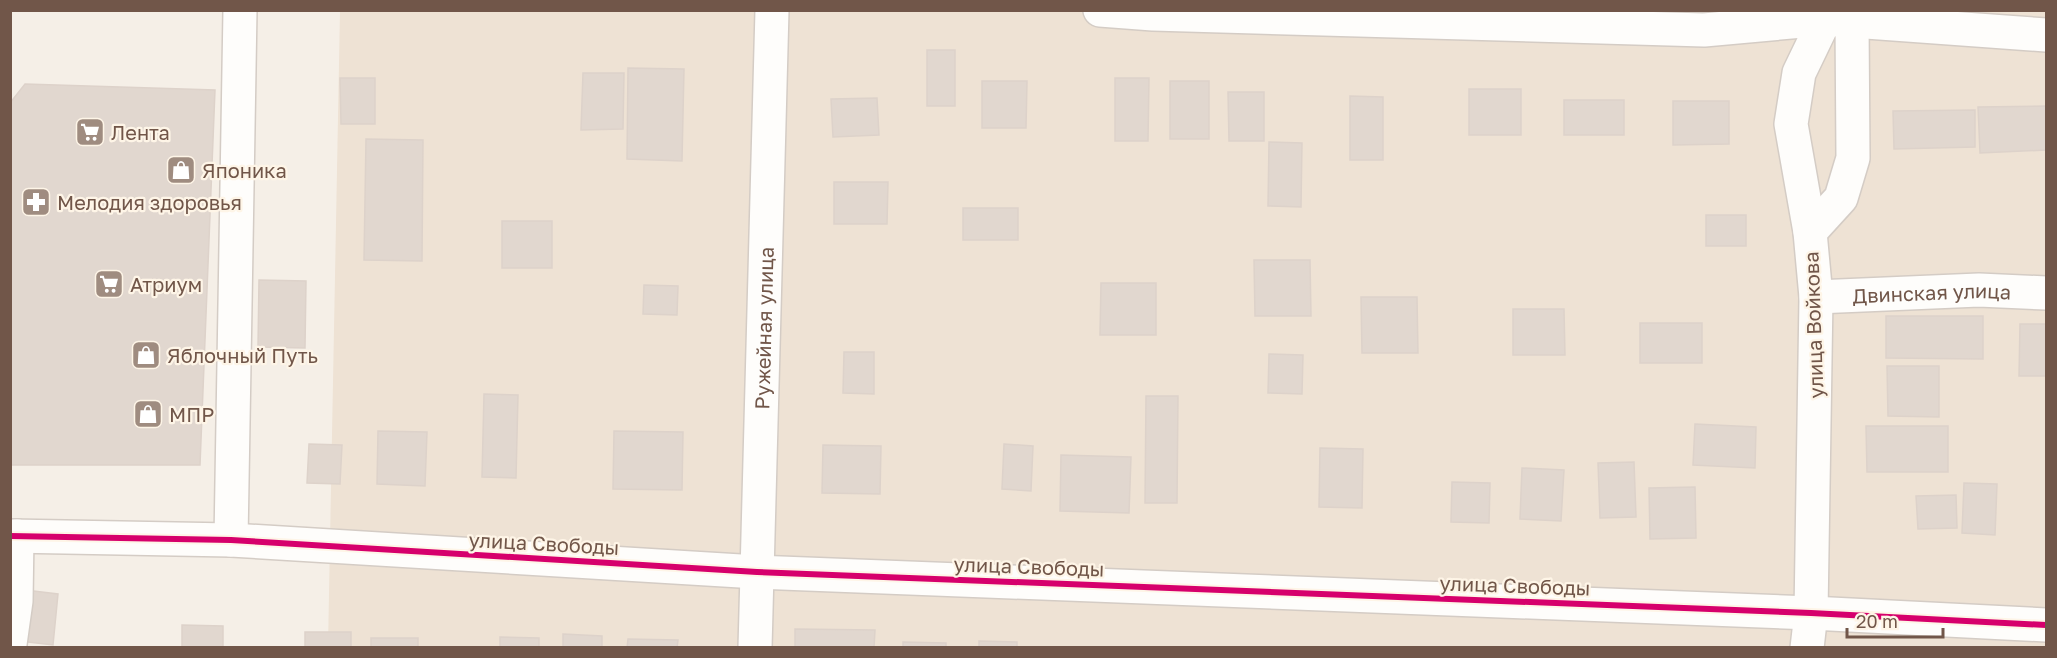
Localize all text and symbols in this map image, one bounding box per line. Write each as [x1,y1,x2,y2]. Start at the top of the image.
supermarket icon: Лента [74,116,106,148]
place label: Лента [111,120,170,144]
shop icon: Японика [165,154,197,186]
place label: Японика [202,158,287,182]
pharmacy icon: Мелодия здоровья [20,186,52,218]
place label: Мелодия здоровья [57,190,242,214]
street label: Ружейная улица [749,246,778,410]
street label: улица Войкова [1798,251,1828,399]
supermarket icon: Атриум [93,268,125,300]
place label: Атриум [130,272,202,296]
street label: Двинская улица [1852,278,2012,307]
shop icon: Яблочный Путь [130,339,162,371]
place label: Яблочный Путь [167,343,318,367]
shop icon: МПР [132,398,164,430]
place label: МПР [169,402,214,426]
street label: улица Свободы [468,527,620,559]
street label: улица Свободы [953,551,1105,581]
street label: улица Свободы [1439,570,1591,600]
scale bar [1847,601,1943,639]
text: 20 m [1856,610,1898,632]

